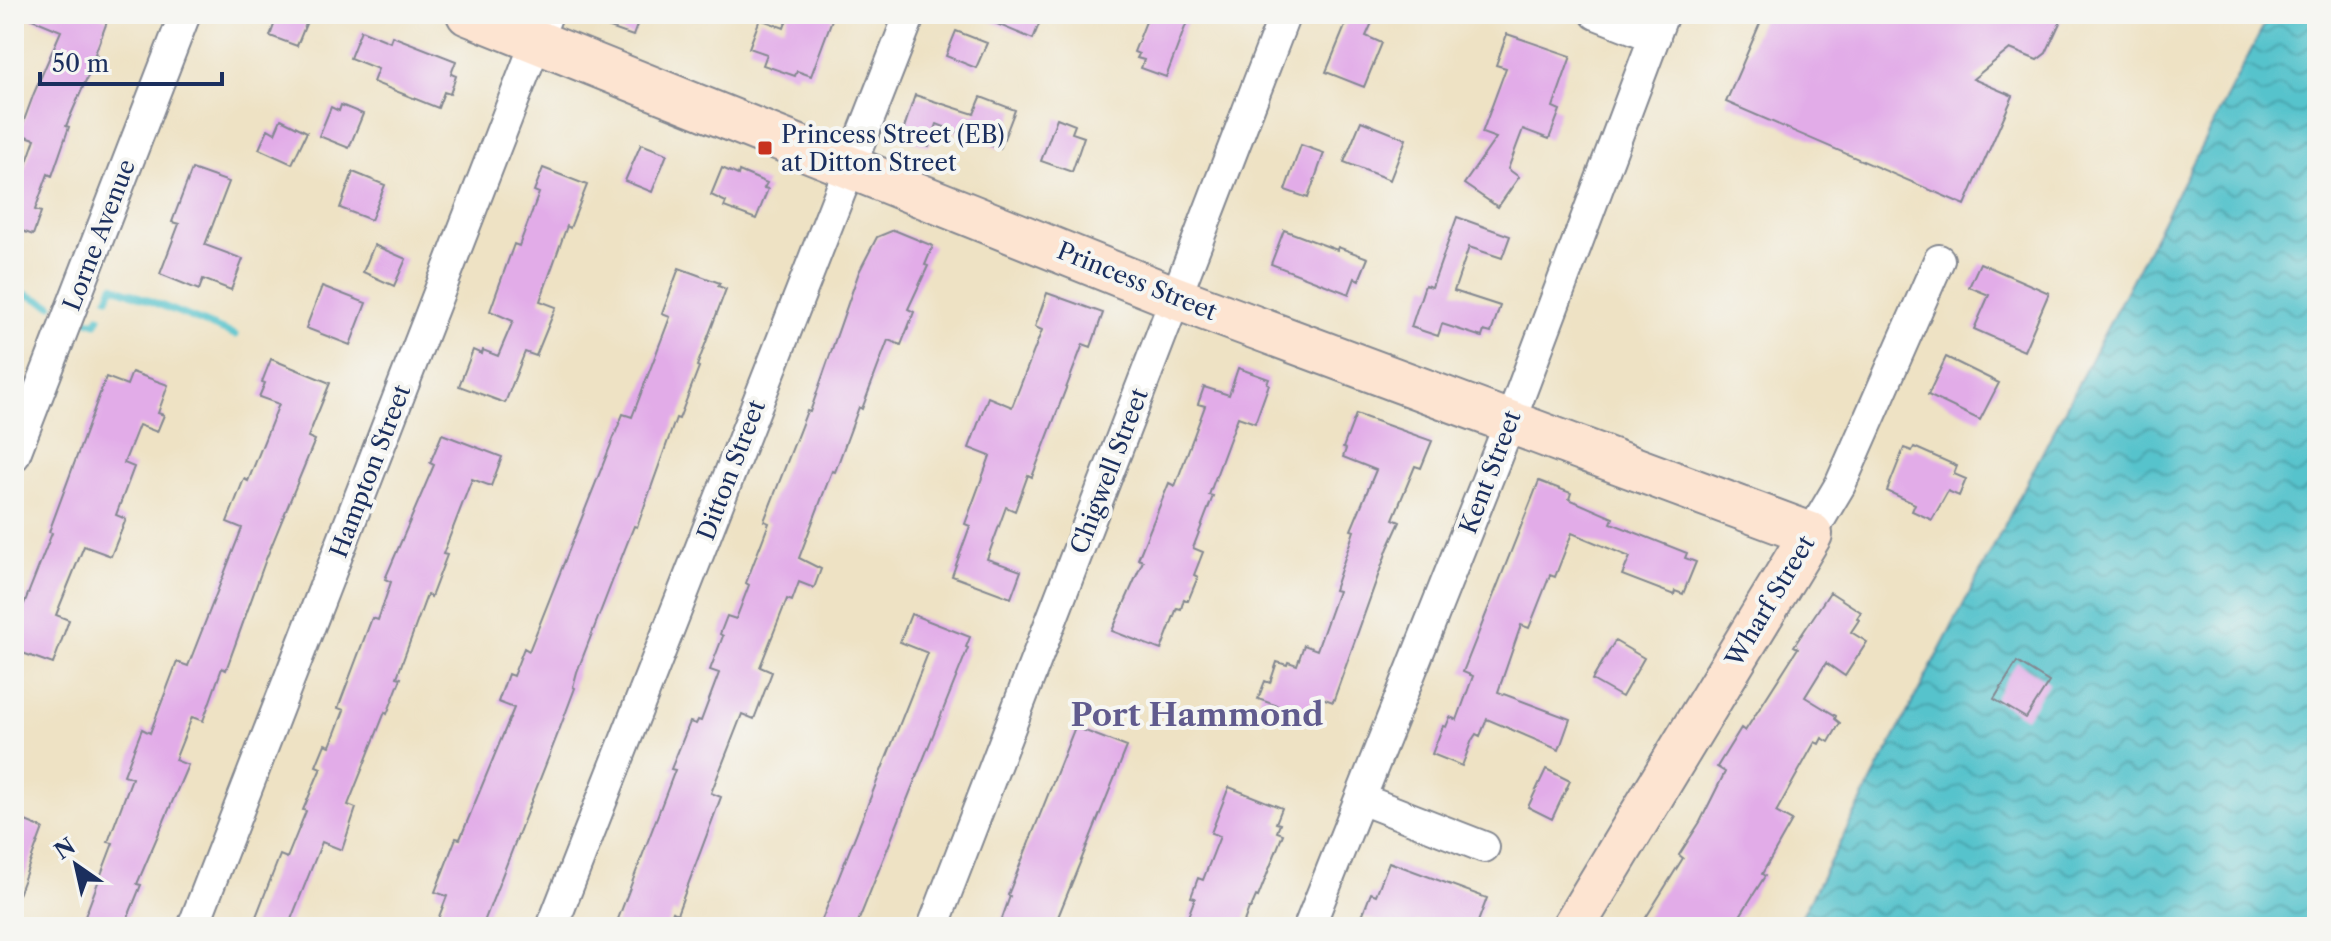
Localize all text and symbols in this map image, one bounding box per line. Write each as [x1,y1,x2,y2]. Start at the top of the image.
scale bar [40,36,222,86]
text: 50 m [52,49,109,78]
place label: Princess Street (EB) at Ditton Street [781,120,1005,177]
marker: Princess Street (EB) at Ditton Street [756,139,774,157]
street label: Lorne Avenue [57,155,141,315]
street label: Princess Street [1053,236,1222,326]
street label: Hampton Street [324,380,416,562]
street label: Chigwell Street [1064,384,1154,558]
street label: Ditton Street [691,395,771,544]
street label: Kent Street [1453,406,1527,538]
street label: Wharf Street [1719,530,1821,673]
district label: Port Hammond [1071,695,1324,734]
north arrow [36,825,116,905]
text: N [50,832,81,865]

